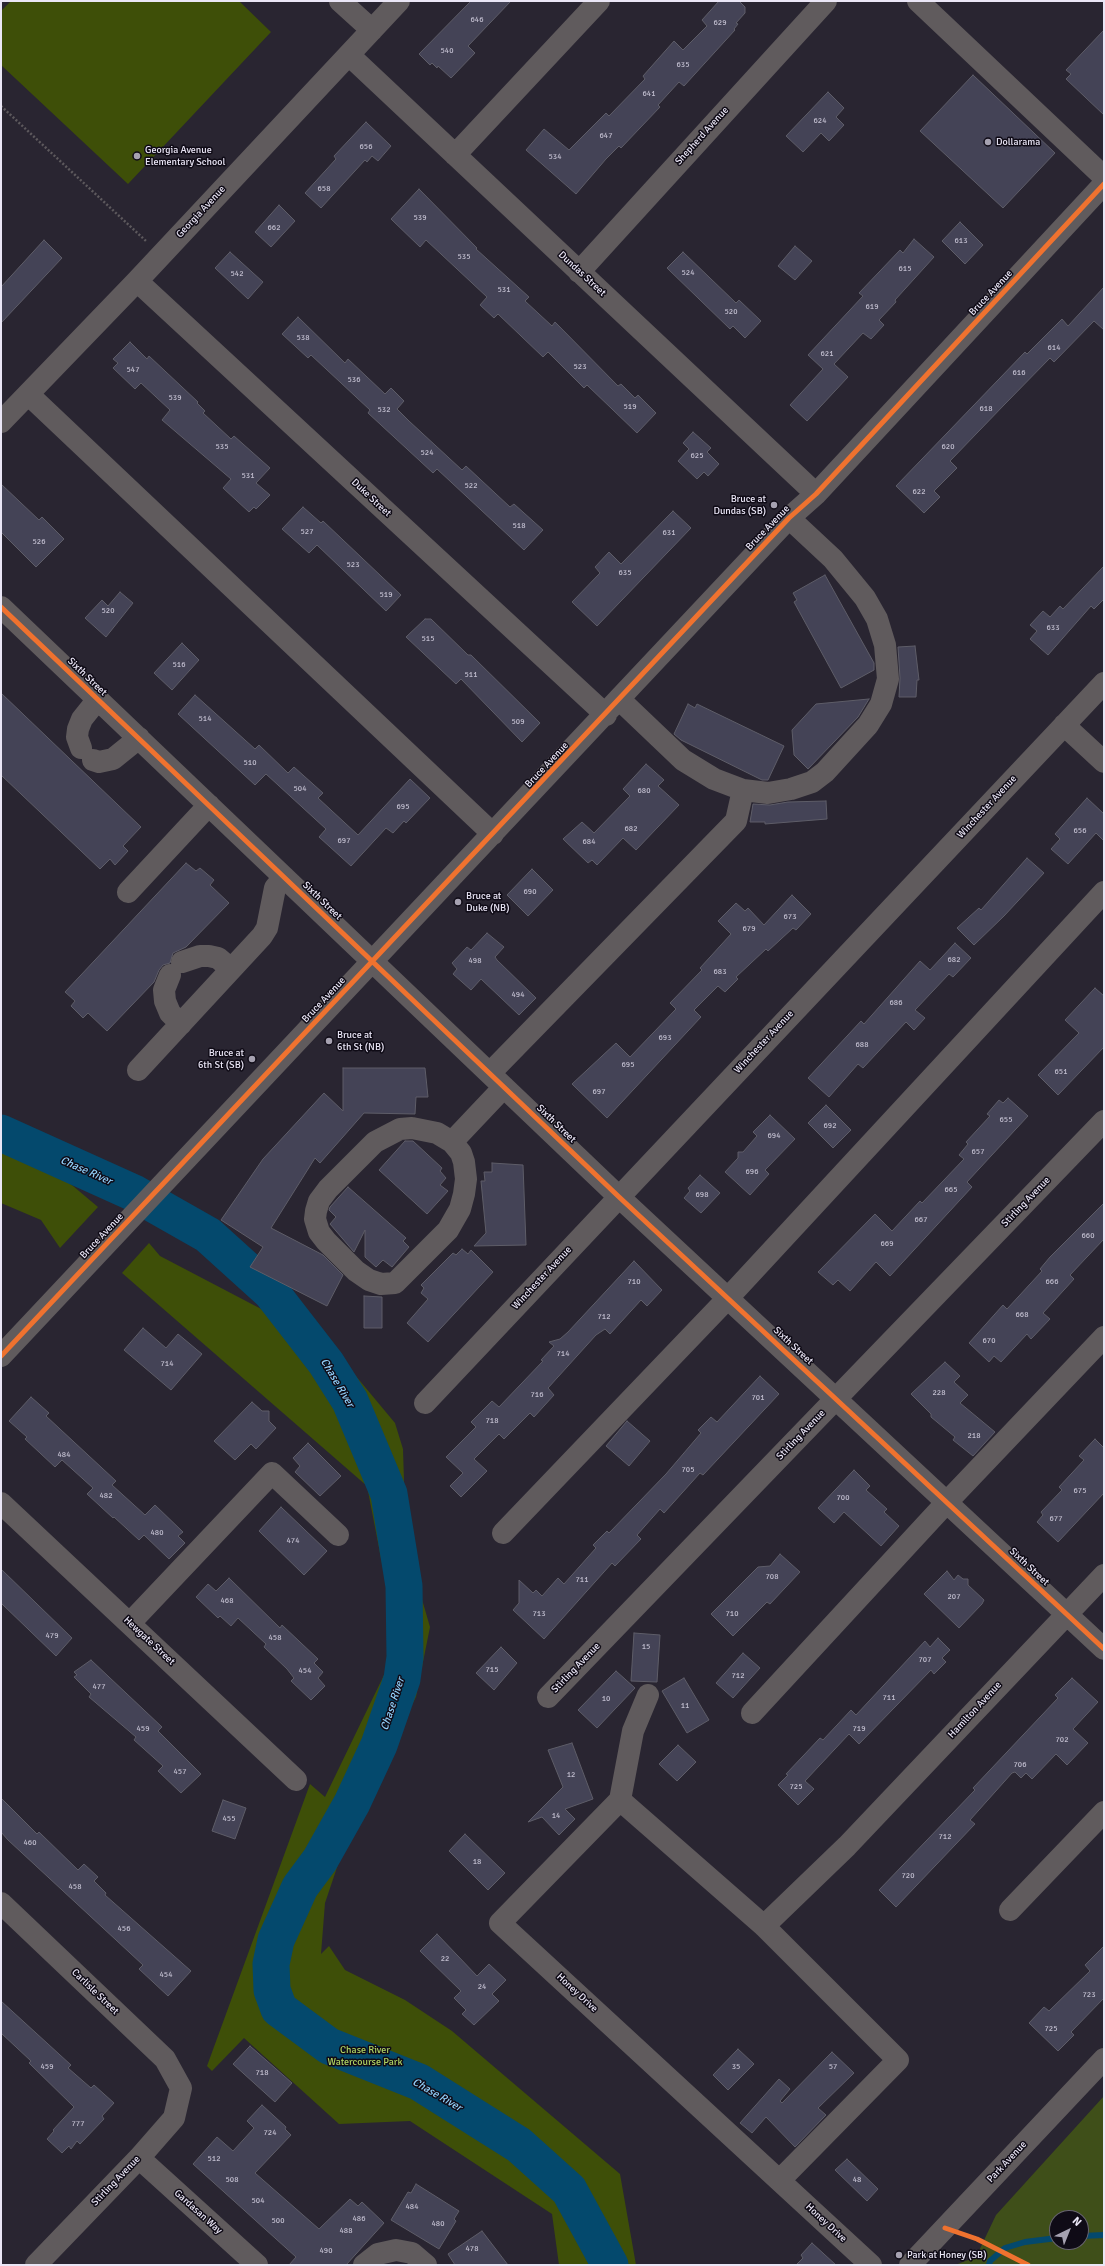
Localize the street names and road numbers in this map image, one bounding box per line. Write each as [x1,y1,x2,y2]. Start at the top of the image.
street label: Shepherd Avenue [673,104,731,168]
street label: Georgia Avenue [174,184,228,240]
street label: Dundas Street [556,249,608,299]
street label: Bruce Avenue [967,268,1015,318]
street label: Duke Street [349,477,393,519]
street label: Bruce Avenue [743,503,793,553]
street label: Sixth Street [65,655,109,699]
street label: Bruce Avenue [523,740,571,790]
street label: Winchester Avenue [955,773,1019,841]
street label: Sixth Street [300,879,344,923]
street label: Bruce Avenue [300,975,348,1025]
street label: Winchester Avenue [732,1008,796,1076]
street label: Sixth Street [534,1102,578,1146]
street label: Stirling Avenue [999,1174,1053,1230]
street label: Bruce Avenue [78,1211,126,1261]
street label: Winchester Avenue [510,1244,574,1312]
street label: Sixth Street [771,1325,815,1367]
street label: Stirling Avenue [774,1407,828,1463]
street label: Sixth Street [1007,1546,1051,1588]
street label: Hewgate Street [121,1614,177,1668]
street label: Stirling Avenue [549,1640,603,1696]
street label: Hamilton Avenue [946,1679,1004,1741]
street label: Carlisle Street [69,1967,121,2017]
street label: Honey Drive [554,1971,600,2015]
street label: Park Avenue [985,2139,1029,2185]
street label: Stirling Avenue [89,2153,143,2209]
street label: Gardasan Way [172,2187,224,2237]
street label: Honey Drive [803,2201,849,2245]

